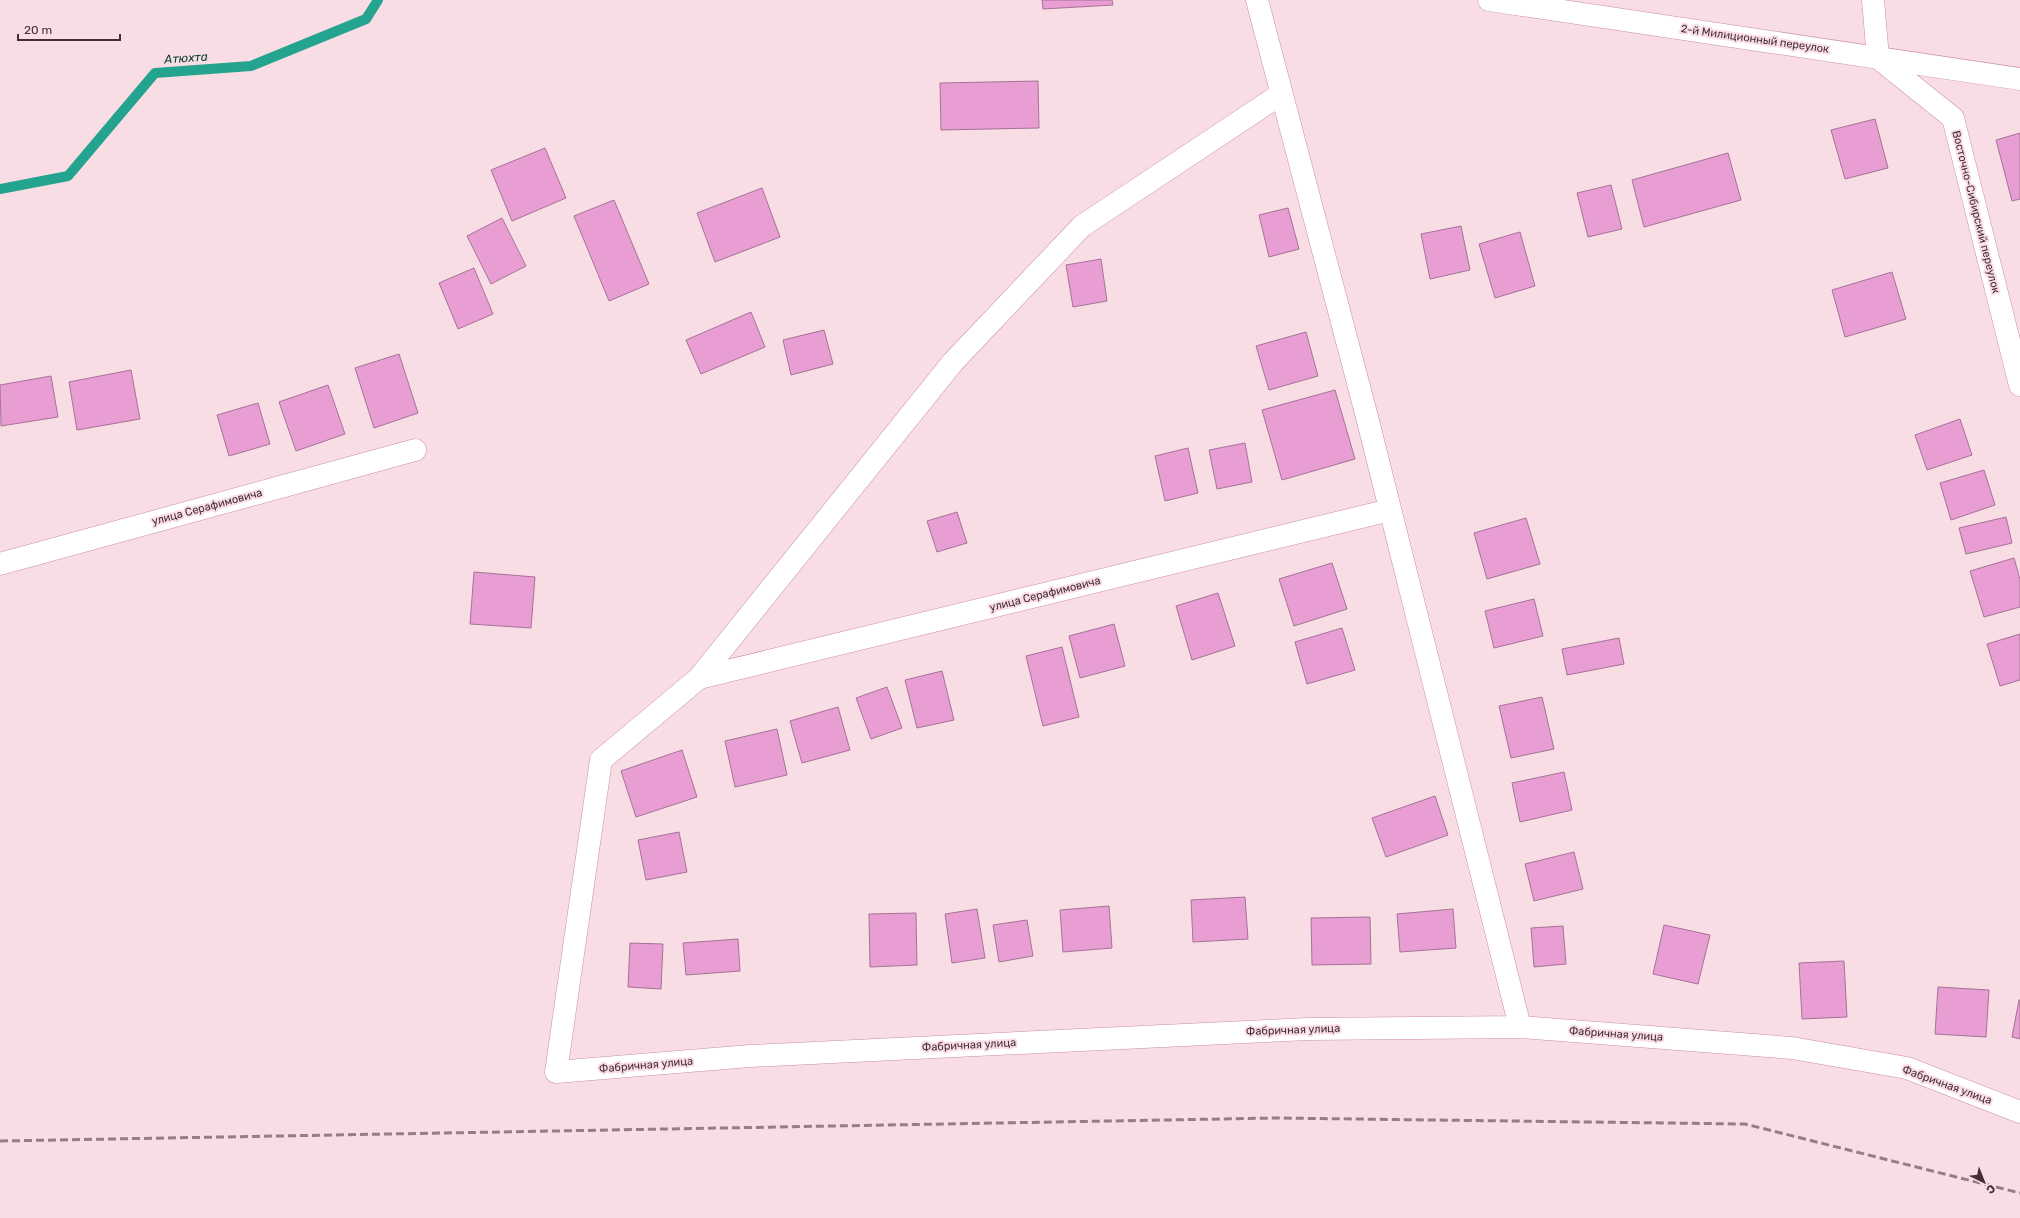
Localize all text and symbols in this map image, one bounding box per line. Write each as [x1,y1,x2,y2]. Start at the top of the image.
scale bar [18,16,120,42]
street label: 2-й Милиционный переулок [1680,22,1830,56]
text: 20 m [24,23,52,37]
water label: Атюхта [163,49,208,67]
street label: Восточно-Сибирский переулок [1949,129,2003,295]
street label: улица Серафимовича [150,486,264,528]
street label: улица Серафимовича [988,574,1102,614]
street label: Фабричная улица [1246,1022,1340,1038]
street label: Фабричная улица [1569,1024,1663,1044]
street label: Фабричная улица [922,1036,1016,1054]
street label: Фабричная улица [598,1054,694,1076]
street label: Фабричная улица [1900,1063,1994,1107]
north arrow [1964,1162,2004,1202]
text: С [1983,1182,1998,1197]

